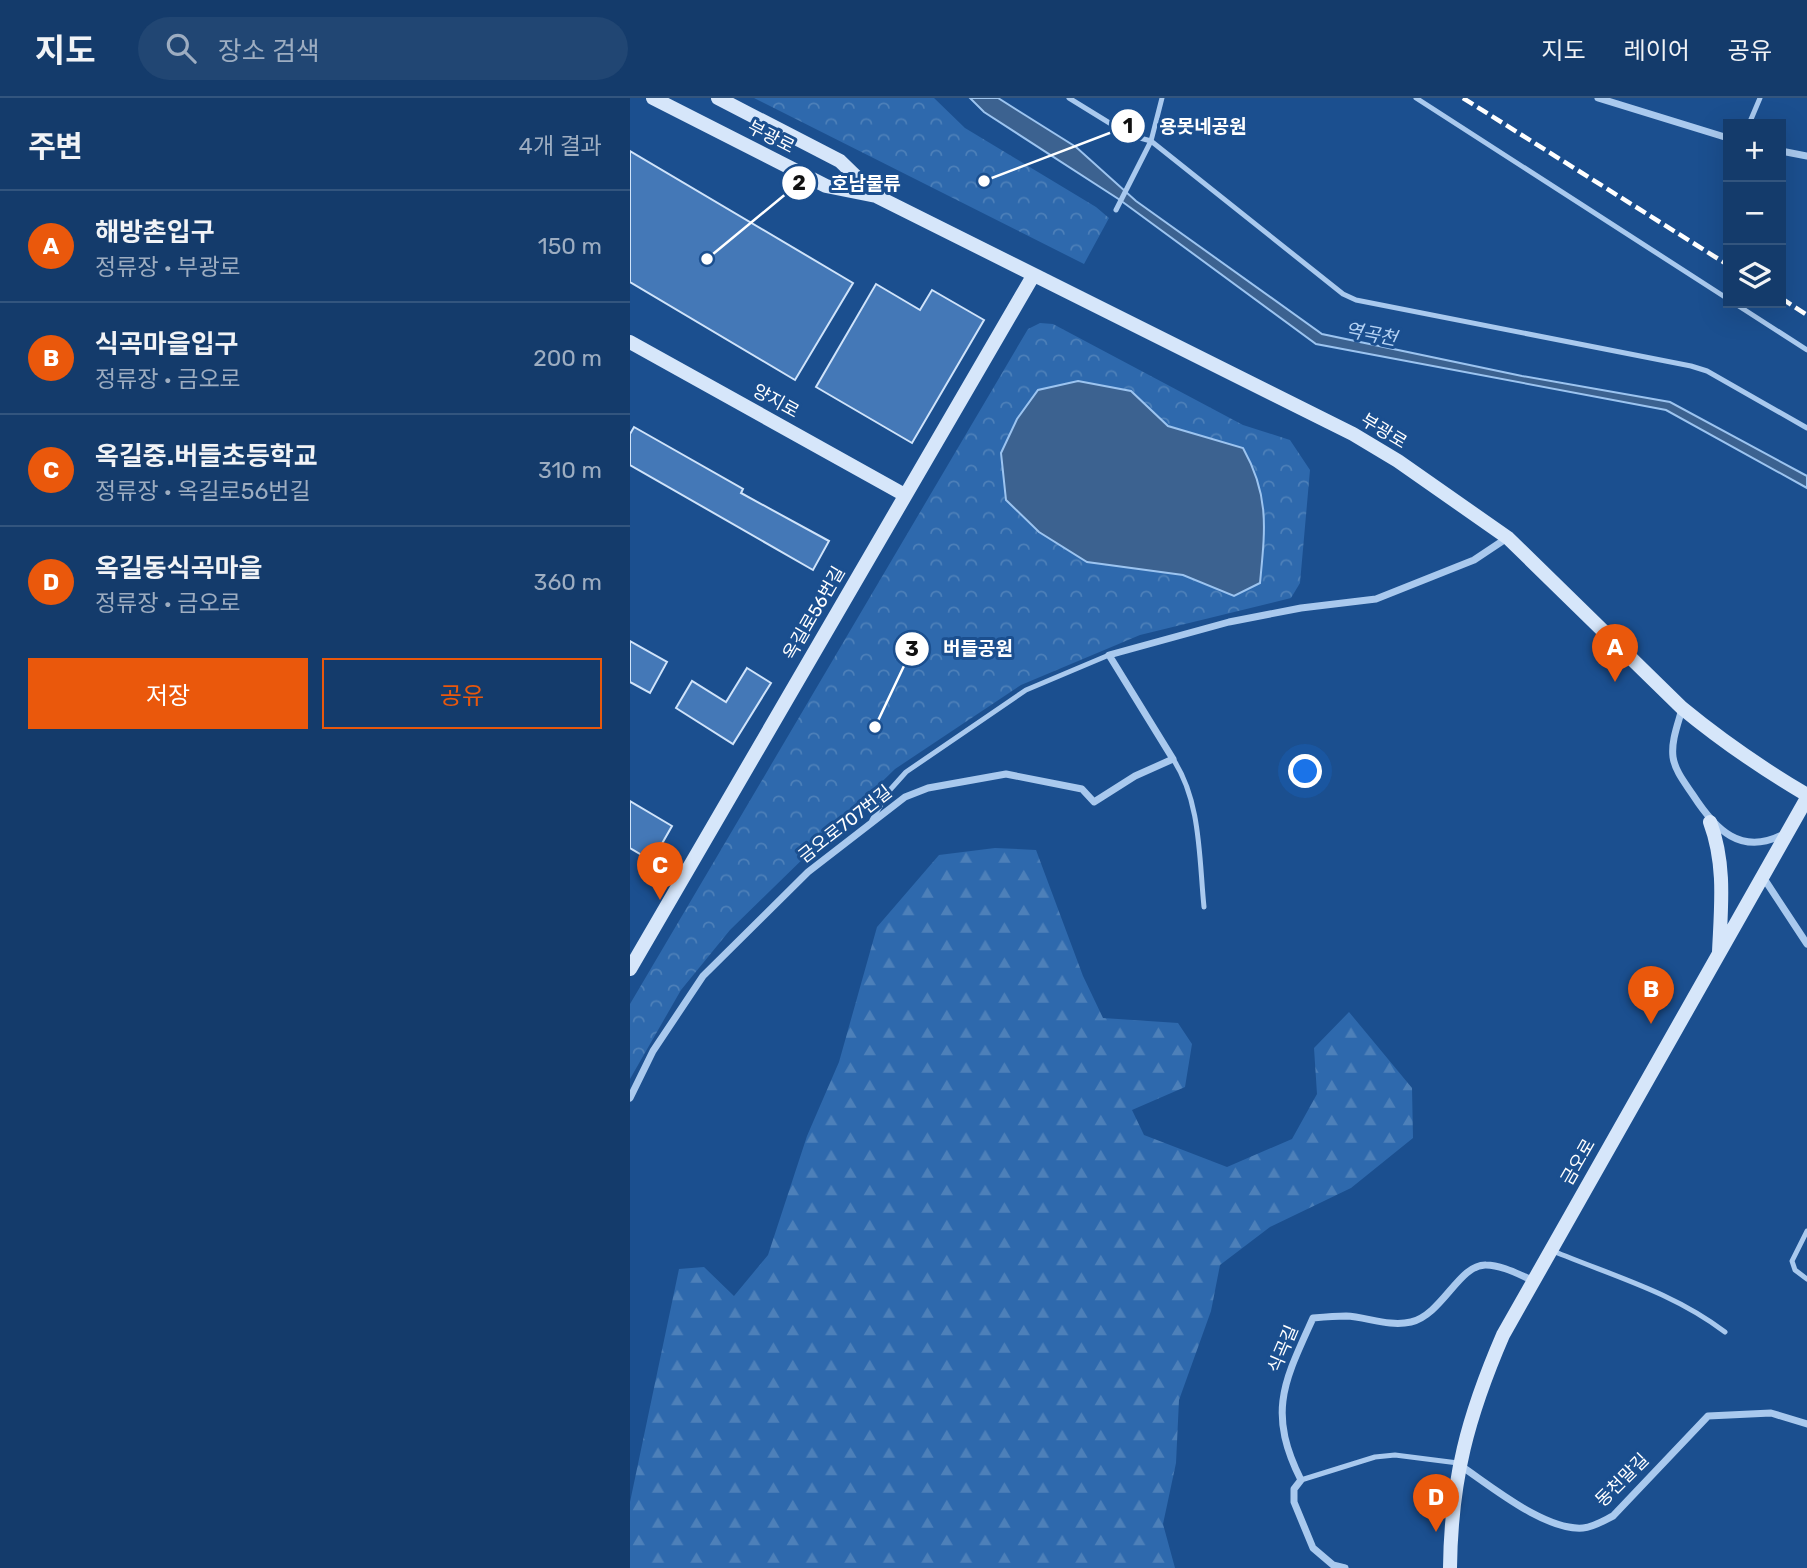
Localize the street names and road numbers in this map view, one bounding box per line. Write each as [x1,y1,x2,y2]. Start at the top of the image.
street label: 부광로 [744,116,798,158]
street label: 양지로 [749,379,803,423]
street label: 부광로 [1357,409,1411,453]
street label: 옥길로56번길 [778,562,850,664]
street label: 금오로707번길 [794,781,896,867]
street label: 금오로 [1556,1135,1600,1189]
street label: 식곡길 [1263,1322,1303,1376]
street label: 동천말길 [1591,1449,1653,1511]

